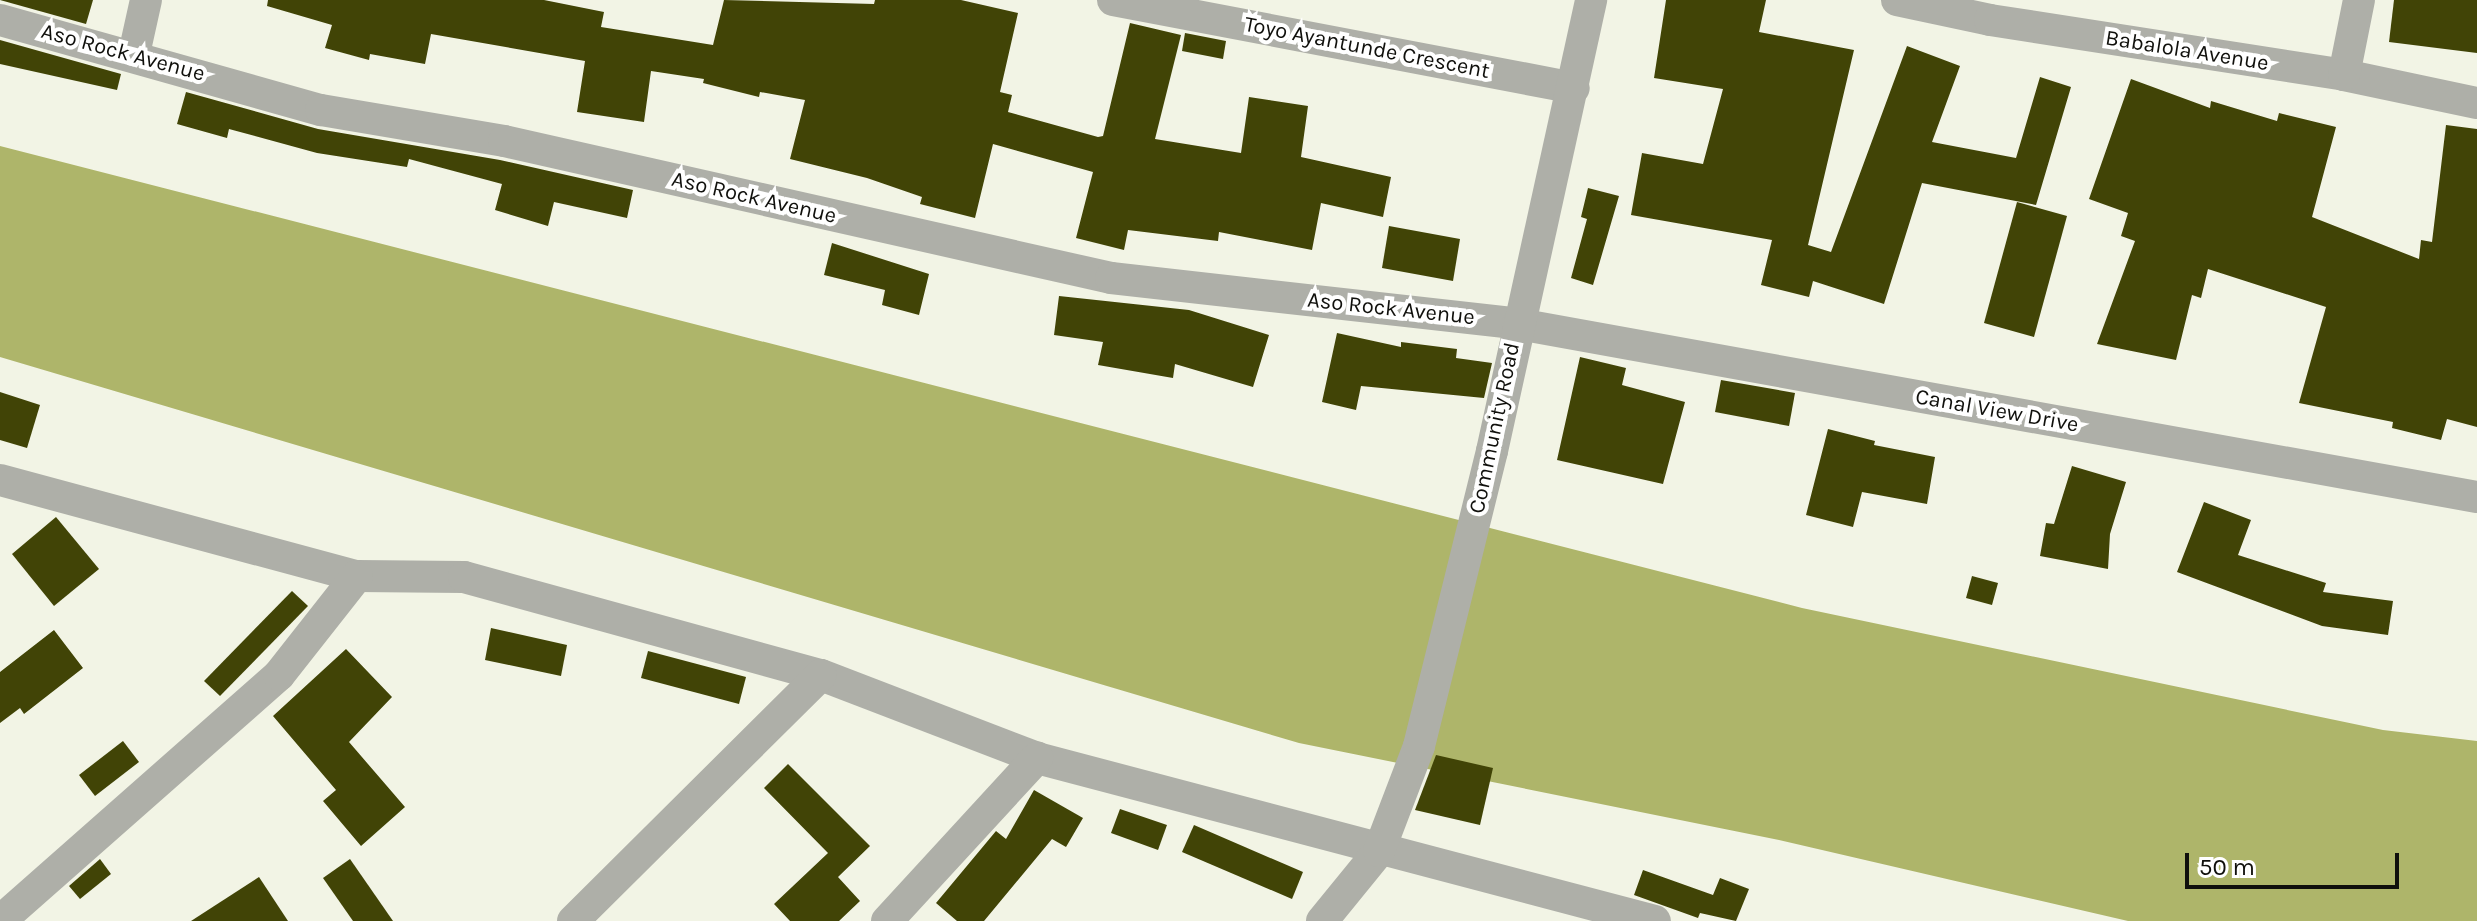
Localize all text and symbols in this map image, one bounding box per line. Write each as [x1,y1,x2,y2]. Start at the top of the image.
street label: Toyo Ayantunde Crescent [1242,11,1492,85]
street label: Aso Rock Avenue [38,18,208,88]
street label: Babalola Avenue [2103,25,2271,77]
street label: Aso Rock Avenue [669,166,839,230]
street label: Aso Rock Avenue [1306,287,1476,331]
street label: Community Road [1464,340,1526,516]
street label: Canal View Drive [1913,384,2081,438]
scale bar [2189,837,2403,887]
text: 50 m [2199,853,2255,881]

